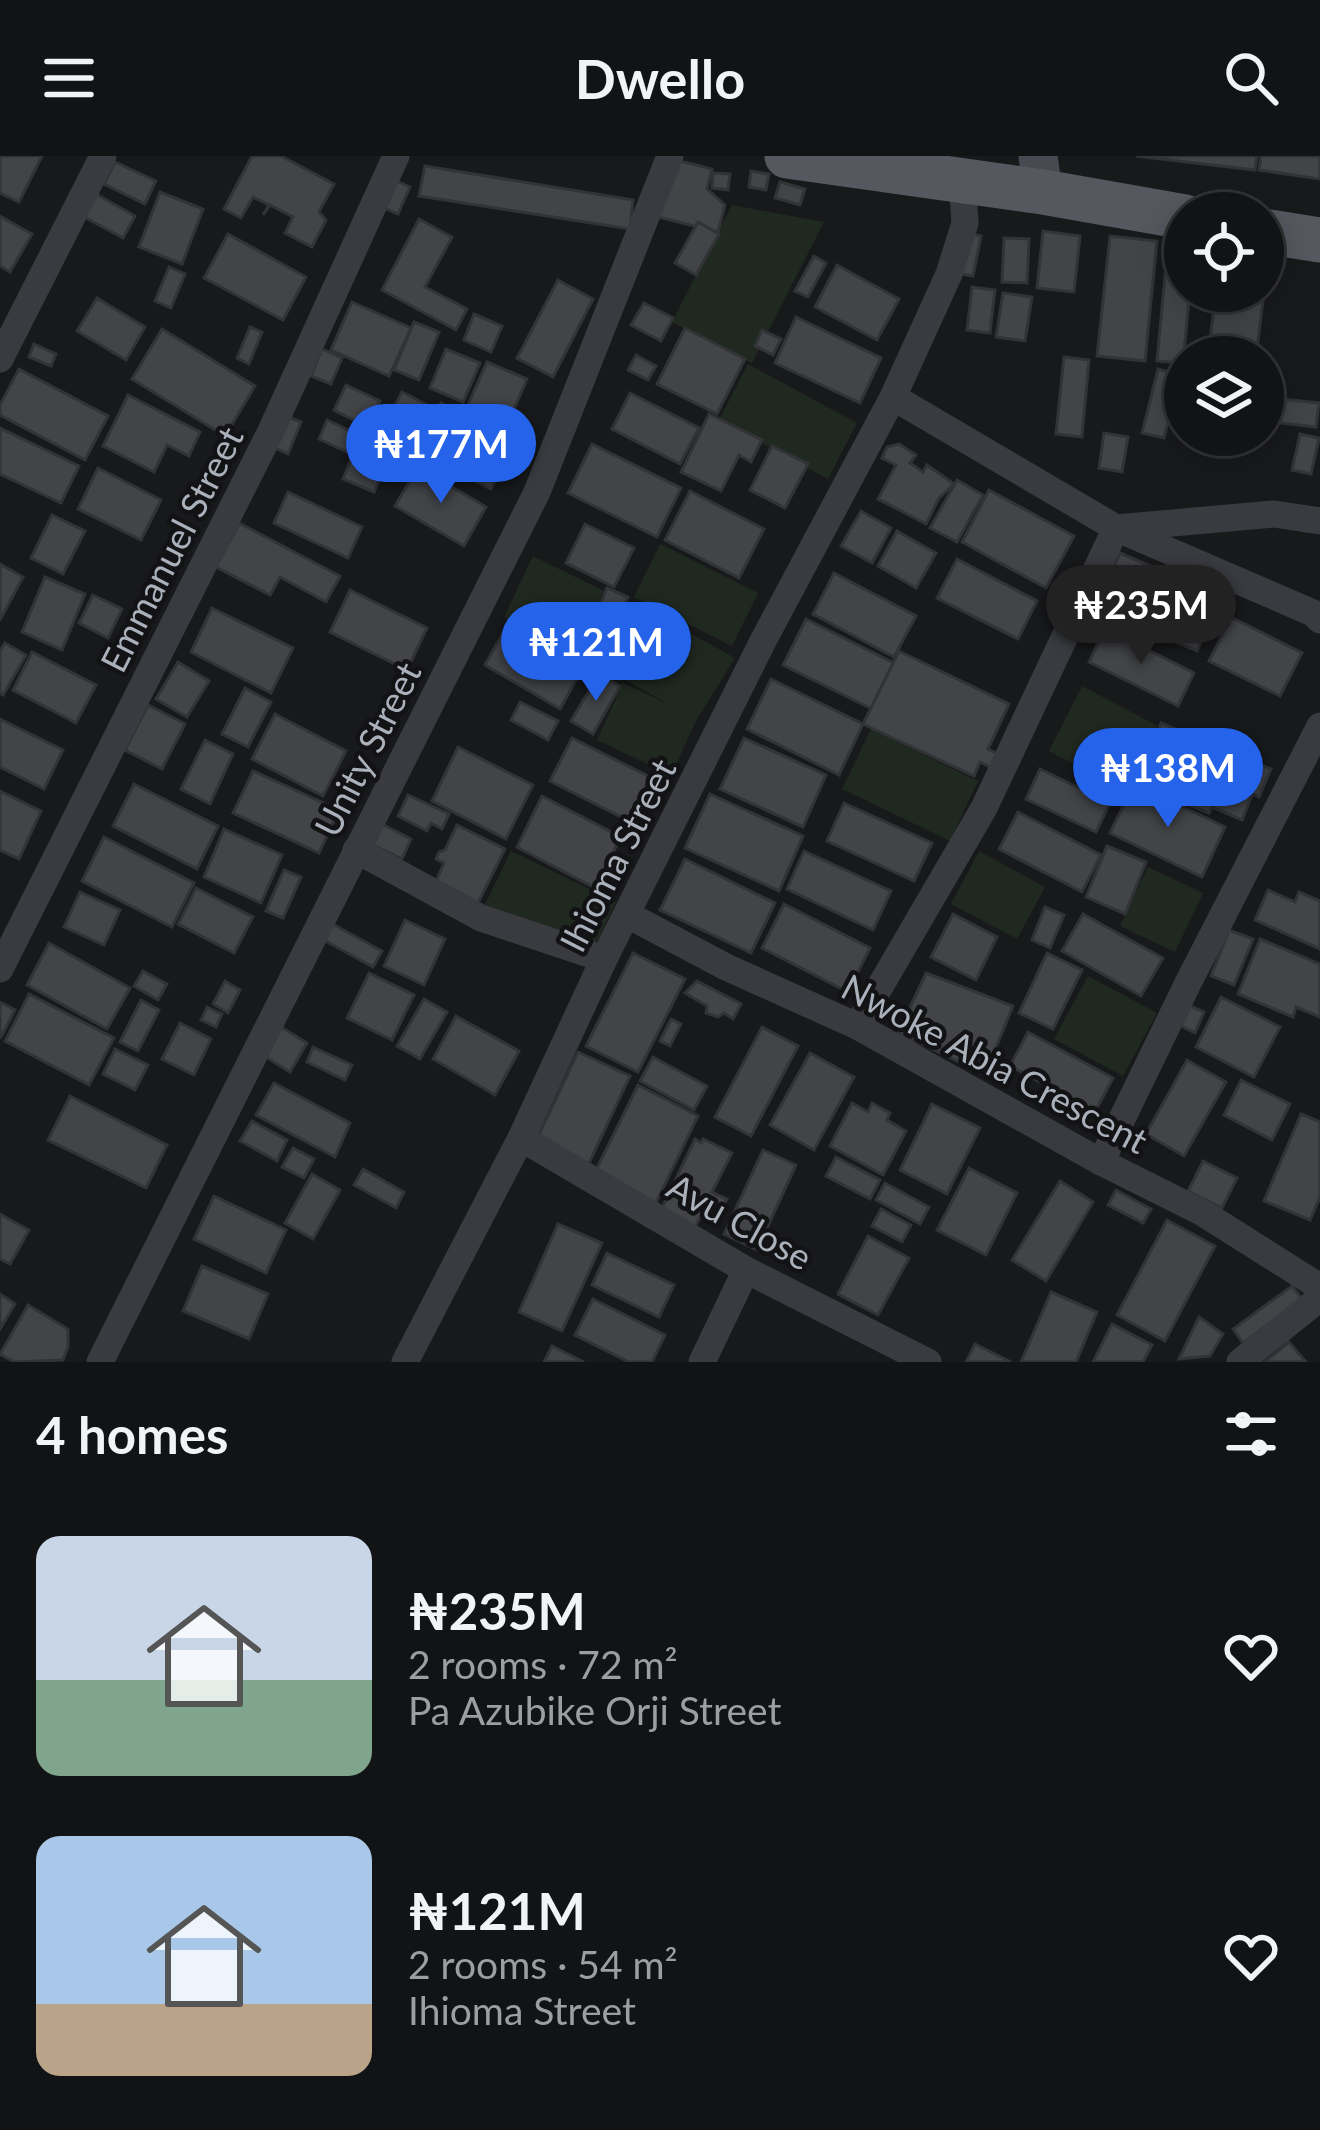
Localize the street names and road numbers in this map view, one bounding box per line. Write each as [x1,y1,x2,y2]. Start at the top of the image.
street label: Emmanuel Street [90,419,252,679]
street label: Unity Street [304,655,430,843]
street label: Ihioma Street [550,751,684,959]
street label: Nwoke Abia Crescent [835,964,1155,1162]
street label: Avu Close [660,1163,820,1279]

